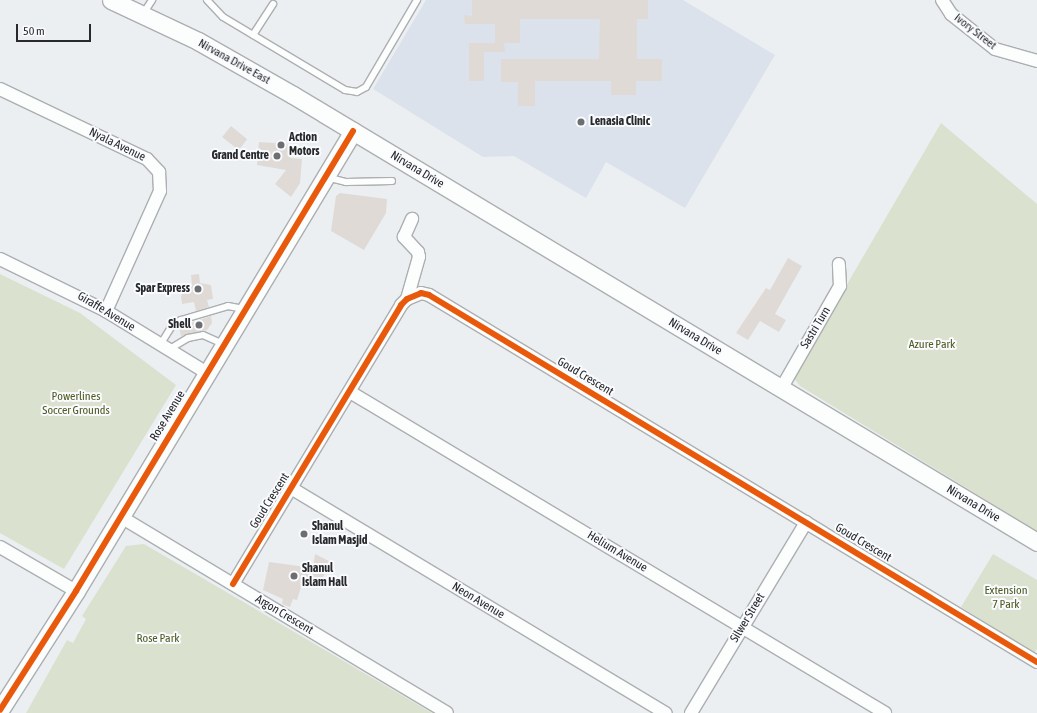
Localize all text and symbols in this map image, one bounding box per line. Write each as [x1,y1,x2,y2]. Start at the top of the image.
street label: Ivory Street [951,11,999,53]
scale bar [18,16,93,42]
text: 50 m [23,24,45,38]
street label: Nirvana Drive East [195,36,273,88]
place label: Lenasia Clinic [590,115,650,129]
marker: Lenasia Clinic [575,116,587,128]
street label: Nyala Avenue [86,125,148,165]
place label: Action Motors [289,131,319,159]
marker: Action Motors [276,140,286,150]
street label: Nirvana Drive [388,148,446,192]
place label: Grand Centre [211,149,269,163]
marker: Grand Centre [272,151,282,161]
place label: Spar Express [135,282,190,296]
marker: Spar Express [193,284,203,294]
street label: Giraffe Avenue [75,289,137,335]
street label: Sastri Turn [798,305,834,351]
street label: Nirvana Drive [666,315,724,359]
place label: Shell [168,318,191,332]
marker: Shell [194,320,204,330]
park label: Azure Park [909,338,955,352]
street label: Goud Crescent [554,355,616,399]
street label: Rose Avenue [147,388,189,444]
park label: Powerlines Soccer Grounds [42,390,110,418]
street label: Goud Crescent [247,471,293,531]
street label: Nirvana Drive [944,482,1002,526]
place label: Shanul Islam Masjid [312,520,367,548]
street label: Goud Crescent [832,521,894,565]
street label: Helium Avenue [584,528,650,576]
marker: Shanul Islam Masjid [299,529,309,539]
place label: Shanul Islam Hall [302,562,347,590]
marker: Shanul Islam Hall [289,571,299,581]
street label: Neon Avenue [449,580,507,622]
park label: Extension 7 Park [984,584,1028,612]
street label: Silwer Street [728,591,768,645]
street label: Argon Crescent [252,592,316,638]
park label: Rose Park [136,632,180,646]

